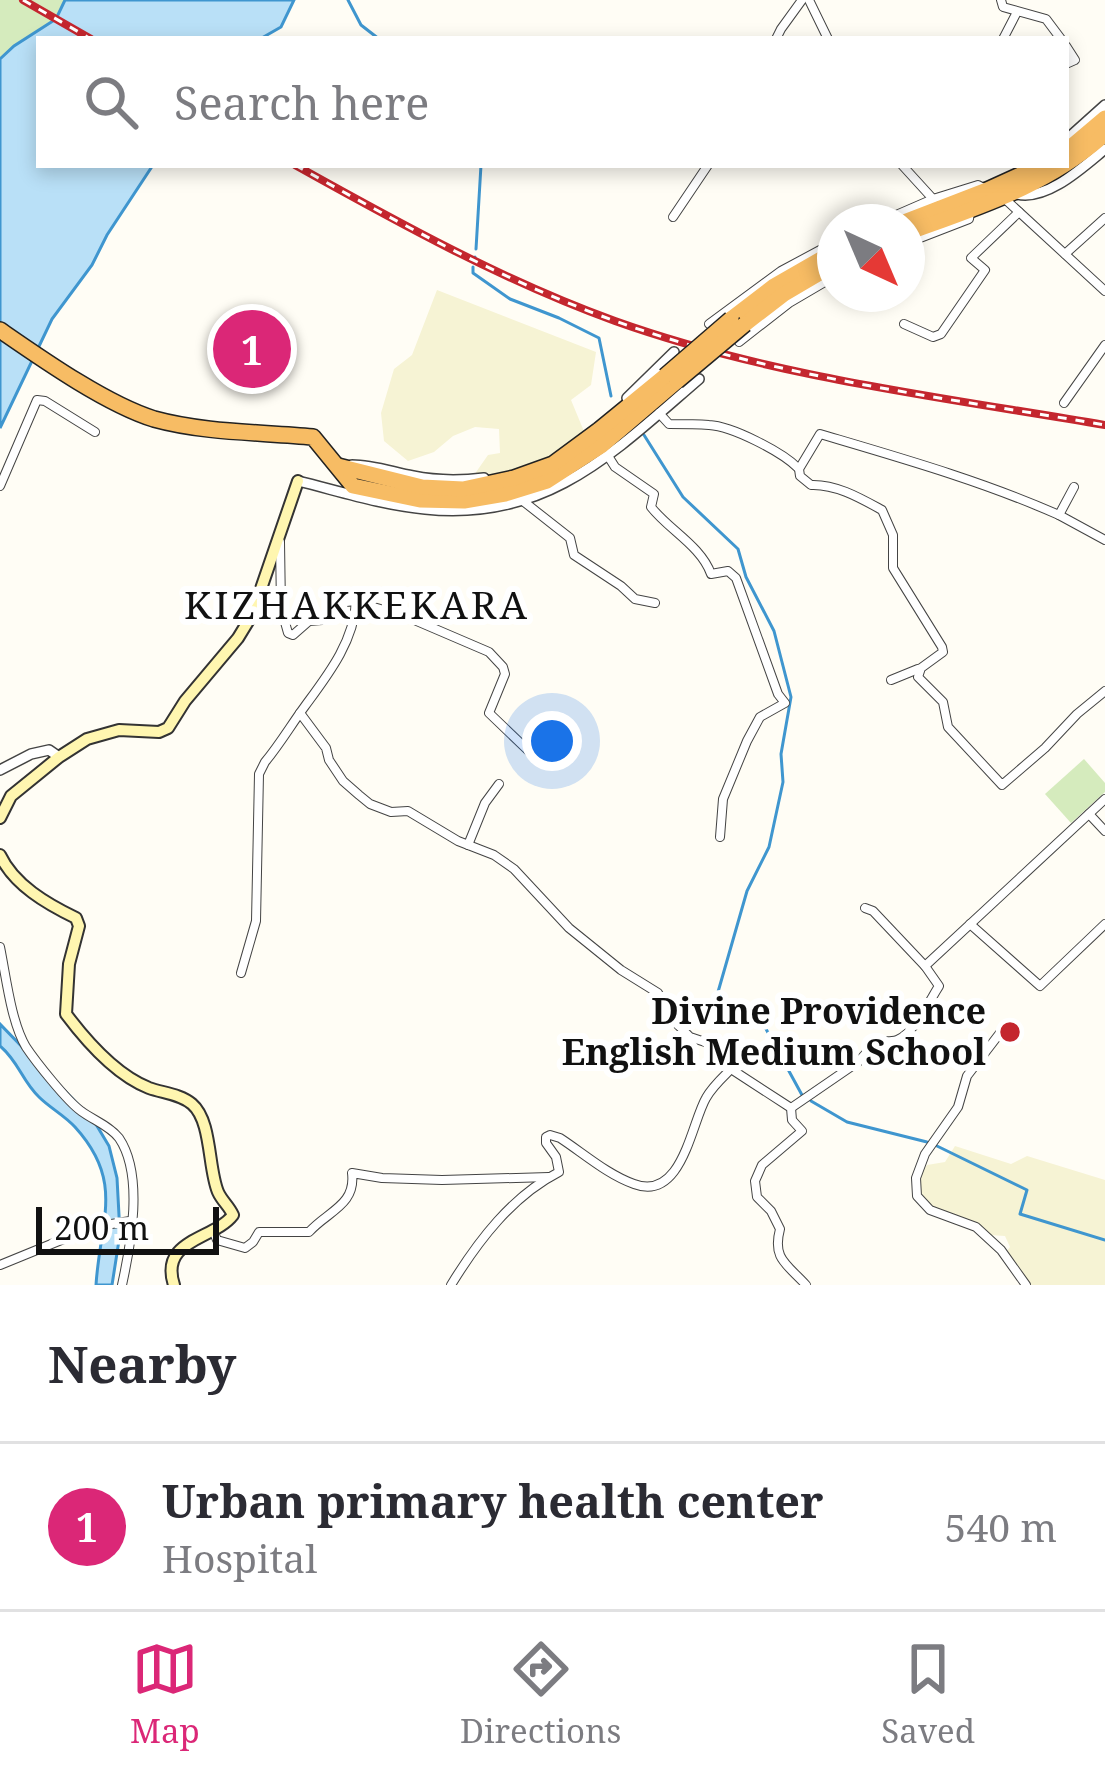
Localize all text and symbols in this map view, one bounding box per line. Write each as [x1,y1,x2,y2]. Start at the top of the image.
search box [36,36,1069,168]
icon: search [78,69,144,135]
text: Search here [174,72,429,133]
north arrow [817,204,925,312]
pin: 1 [213,304,291,394]
district label: KIZHAKKEKARA [184,577,530,630]
your location [522,711,582,771]
place label: Divine Providence English Medium School [562,986,986,1076]
marker: Divine Providence English Medium School [997,1019,1023,1045]
scale bar [36,1201,219,1254]
text: 200 m [54,1205,149,1250]
text: Nearby [48,1328,236,1398]
text: Urban primary health center [162,1470,824,1531]
text: 1 [76,1500,98,1553]
text: 540 m [945,1500,1057,1553]
text: Hospital [162,1531,317,1584]
tab: Map [130,1636,200,1753]
tab: Directions [460,1636,621,1753]
tab: Saved [881,1636,975,1753]

